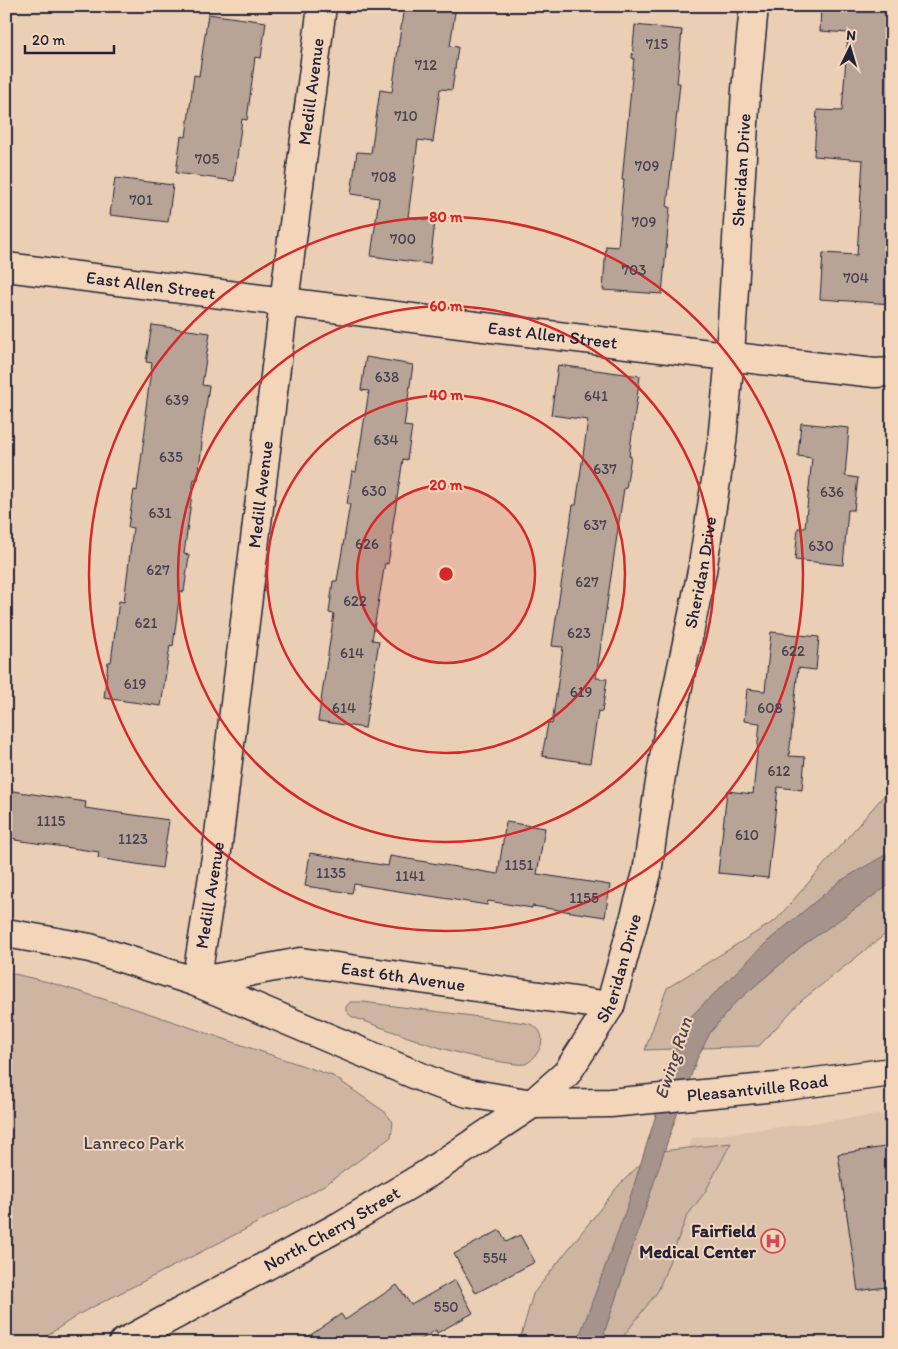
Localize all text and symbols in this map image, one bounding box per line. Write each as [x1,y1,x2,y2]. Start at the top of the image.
scale bar [25,22,114,54]
north arrow [826,22,876,72]
text: N [846,27,857,44]
text: 20 m [32,31,66,49]
house number: 715 [646,35,668,53]
street label: Medill Avenue [293,36,329,146]
house number: 712 [415,56,437,74]
house number: 710 [394,107,418,125]
street label: Sheridan Drive [727,113,756,227]
house number: 705 [195,150,219,168]
house number: 709 [635,157,659,175]
house number: 708 [372,168,396,186]
house number: 701 [129,191,153,209]
text: 80 m [429,208,463,226]
house number: 709 [632,213,656,231]
house number: 700 [390,230,416,248]
house number: 703 [622,261,646,279]
street label: East Allen Street [85,266,217,304]
house number: 704 [843,269,869,287]
text: 60 m [429,297,463,315]
street label: East Allen Street [487,317,619,354]
house number: 638 [375,368,399,386]
text: 40 m [429,386,464,404]
house number: 641 [584,387,608,405]
house number: 639 [165,391,189,409]
house number: 634 [373,431,399,449]
street label: Medill Avenue [243,439,278,549]
house number: 635 [159,448,183,466]
house number: 637 [593,460,617,478]
text: 20 m [429,476,463,494]
house number: 630 [361,482,387,500]
house number: 636 [820,483,844,501]
house number: 631 [148,504,172,522]
street label: Sheridan Drive [679,515,721,630]
house number: 637 [583,516,607,534]
house number: 626 [355,535,379,553]
house number: 630 [808,537,834,555]
house number: 627 [146,561,170,579]
centre of rings [437,565,455,583]
house number: 627 [575,573,599,591]
house number: 622 [343,592,367,610]
house number: 621 [135,614,157,632]
house number: 623 [567,624,591,642]
house number: 622 [781,642,805,660]
house number: 614 [340,644,364,662]
house number: 619 [124,675,147,693]
house number: 619 [570,683,593,701]
house number: 614 [332,699,356,717]
house number: 608 [757,699,783,717]
house number: 612 [768,762,790,780]
house number: 1115 [37,812,65,830]
house number: 610 [735,826,759,844]
house number: 1123 [118,830,148,848]
street label: Medill Avenue [191,840,229,950]
house number: 1151 [505,856,533,874]
house number: 1135 [316,864,346,882]
house number: 1141 [395,867,425,885]
house number: 1155 [569,889,599,907]
street label: Sheridan Drive [591,911,646,1027]
street label: East 6th Avenue [339,957,467,996]
water label: Ewing Run [649,1014,697,1102]
street label: Pleasantville Road [686,1069,830,1107]
park label: Lanreco Park [83,1132,185,1154]
street label: North Cherry Street [260,1182,404,1276]
place label: Fairfield Medical Center [639,1220,757,1263]
hospital icon: Fairfield Medical Center [760,1228,786,1254]
house number: 554 [483,1249,507,1267]
house number: 550 [434,1298,459,1316]

